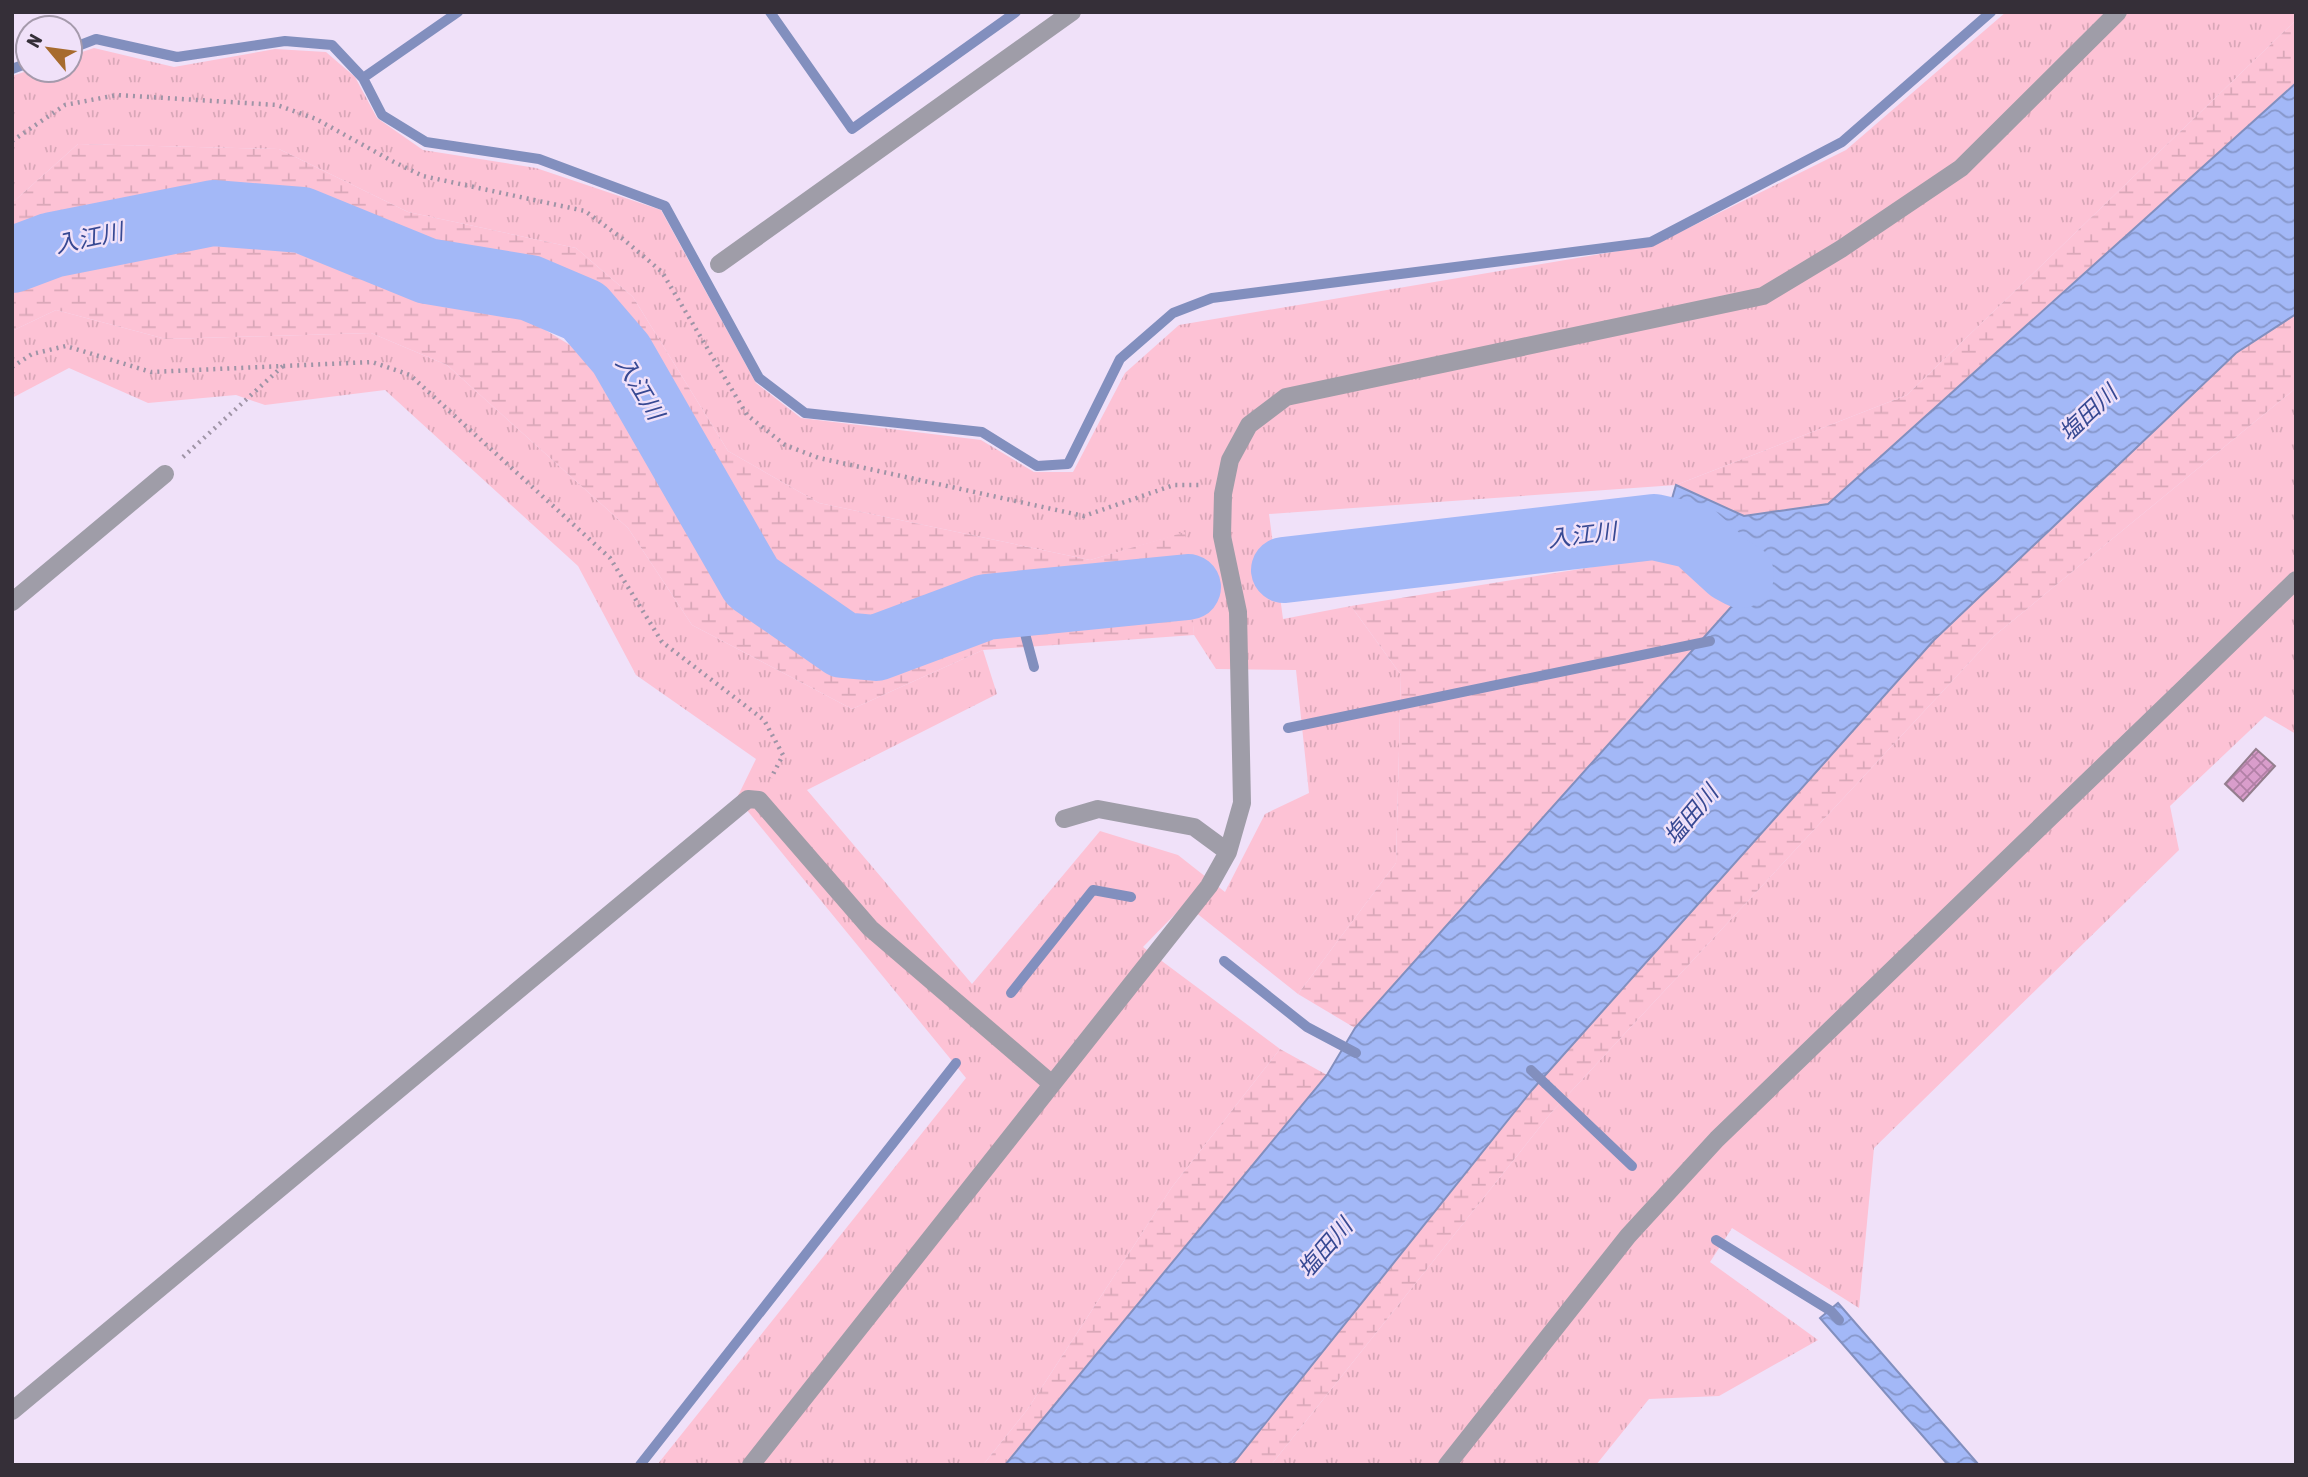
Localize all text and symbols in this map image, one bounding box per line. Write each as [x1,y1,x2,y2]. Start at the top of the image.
north arrow [14,14,84,84]
text: N [22,31,46,51]
water label: 入江川 [53,217,128,258]
water label: 入江川 [611,352,670,427]
water label: 塩田川 [2054,378,2124,446]
water label: 入江川 [1546,518,1621,552]
water label: 塩田川 [1659,778,1725,850]
water label: 塩田川 [1293,1211,1359,1283]

